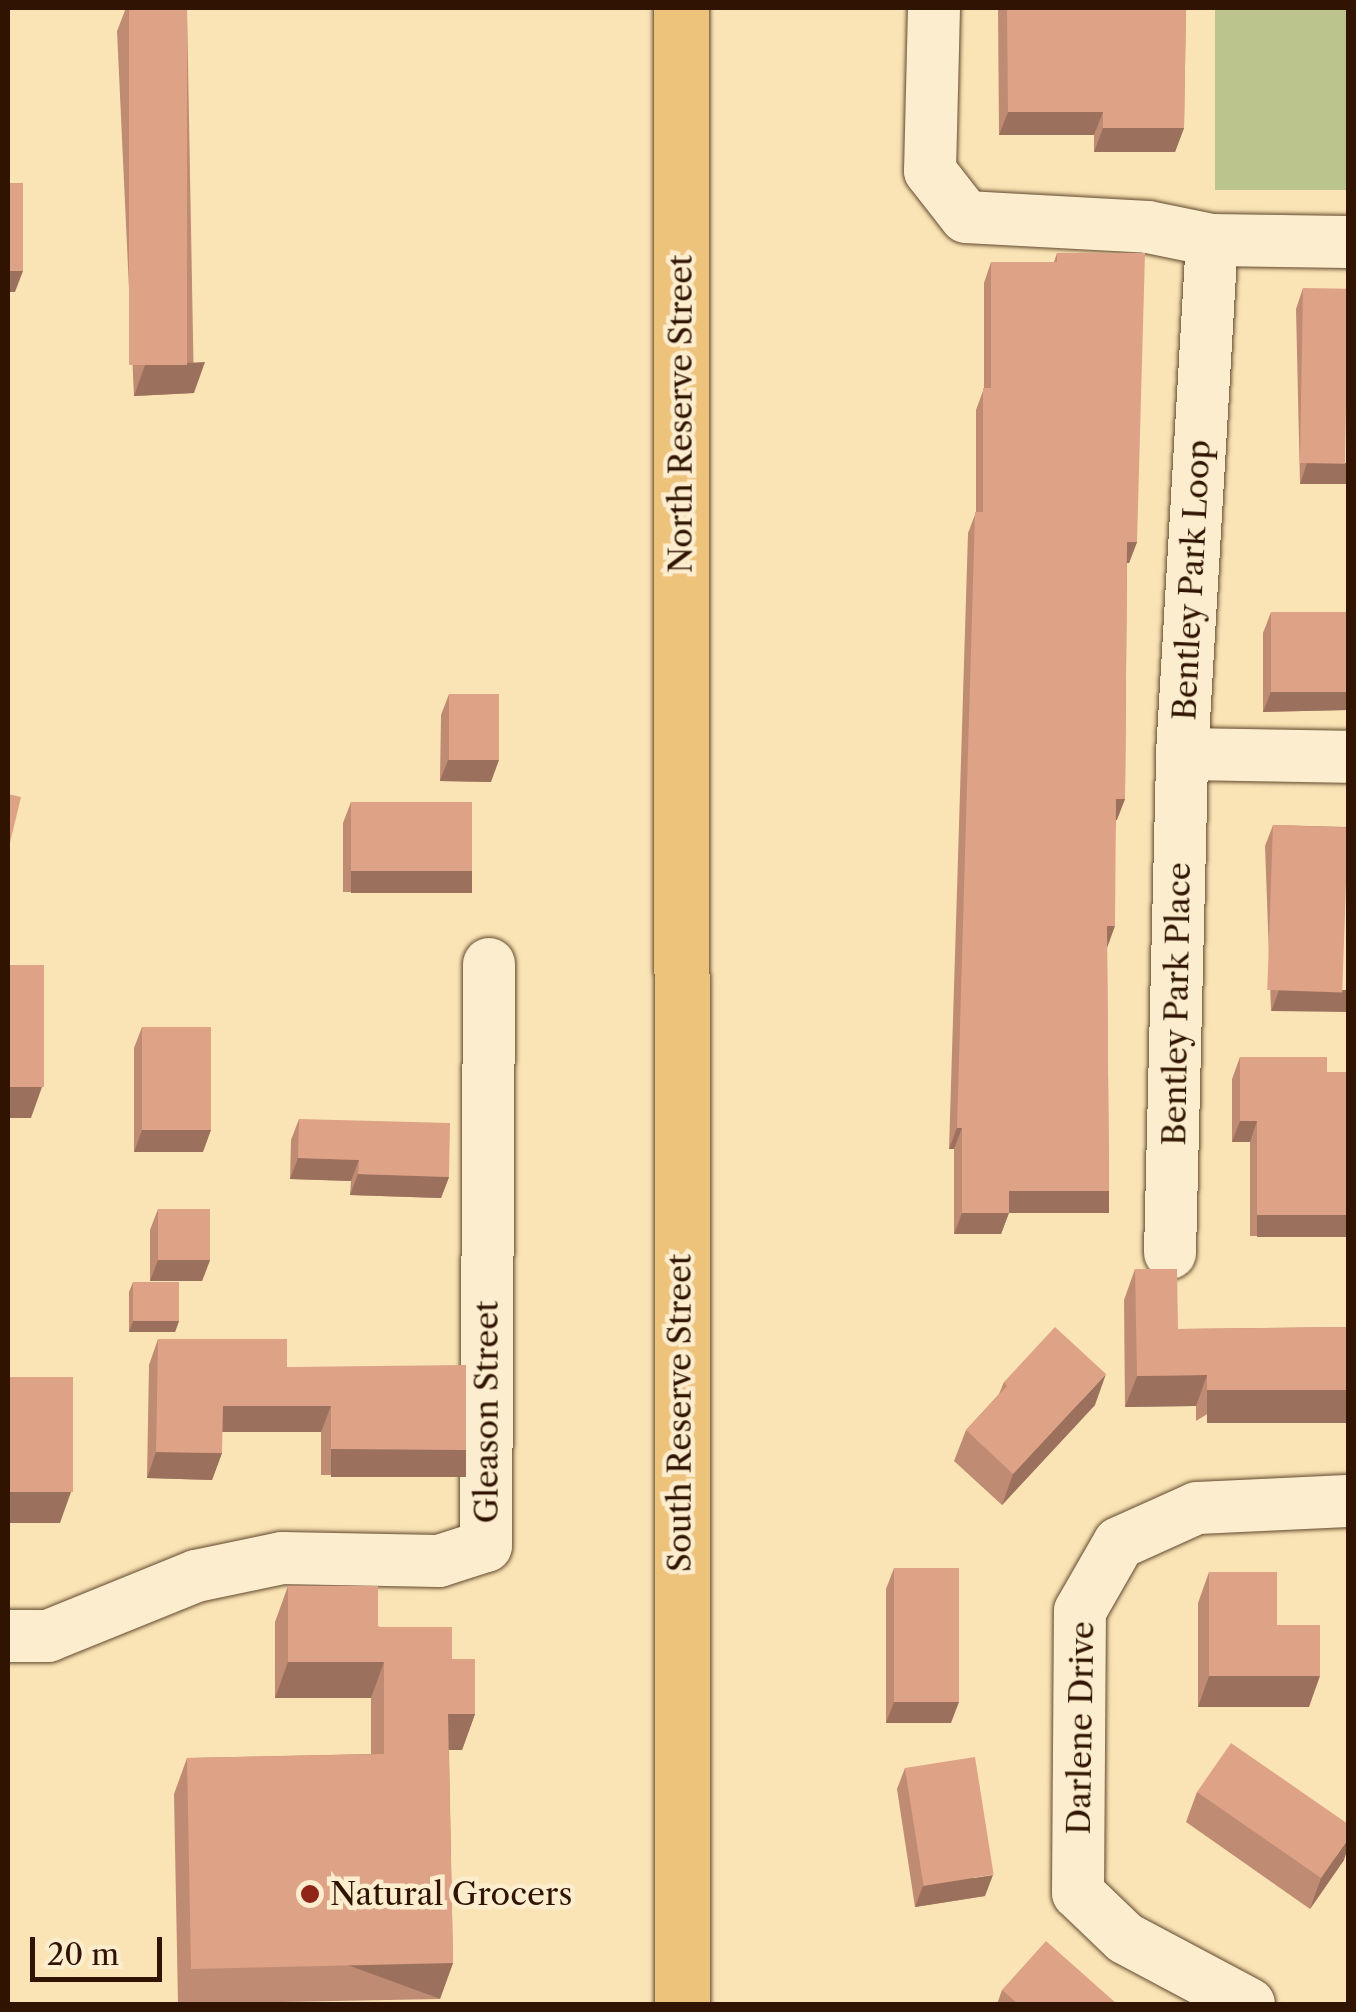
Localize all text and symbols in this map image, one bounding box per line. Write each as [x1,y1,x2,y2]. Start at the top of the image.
street label: North Reserve Street [662,255,700,573]
street label: Bentley Park Loop [1165,438,1219,722]
street label: Bentley Park Place [1155,861,1199,1147]
street label: South Reserve Street [661,1254,699,1572]
street label: Gleason Street [468,1301,506,1523]
street label: Darlene Drive [1060,1621,1102,1835]
place label: Natural Grocers [330,1875,572,1913]
marker: Natural Grocers [299,1883,321,1905]
scale bar [35,1917,168,1979]
text: 20 m [47,1936,119,1973]

